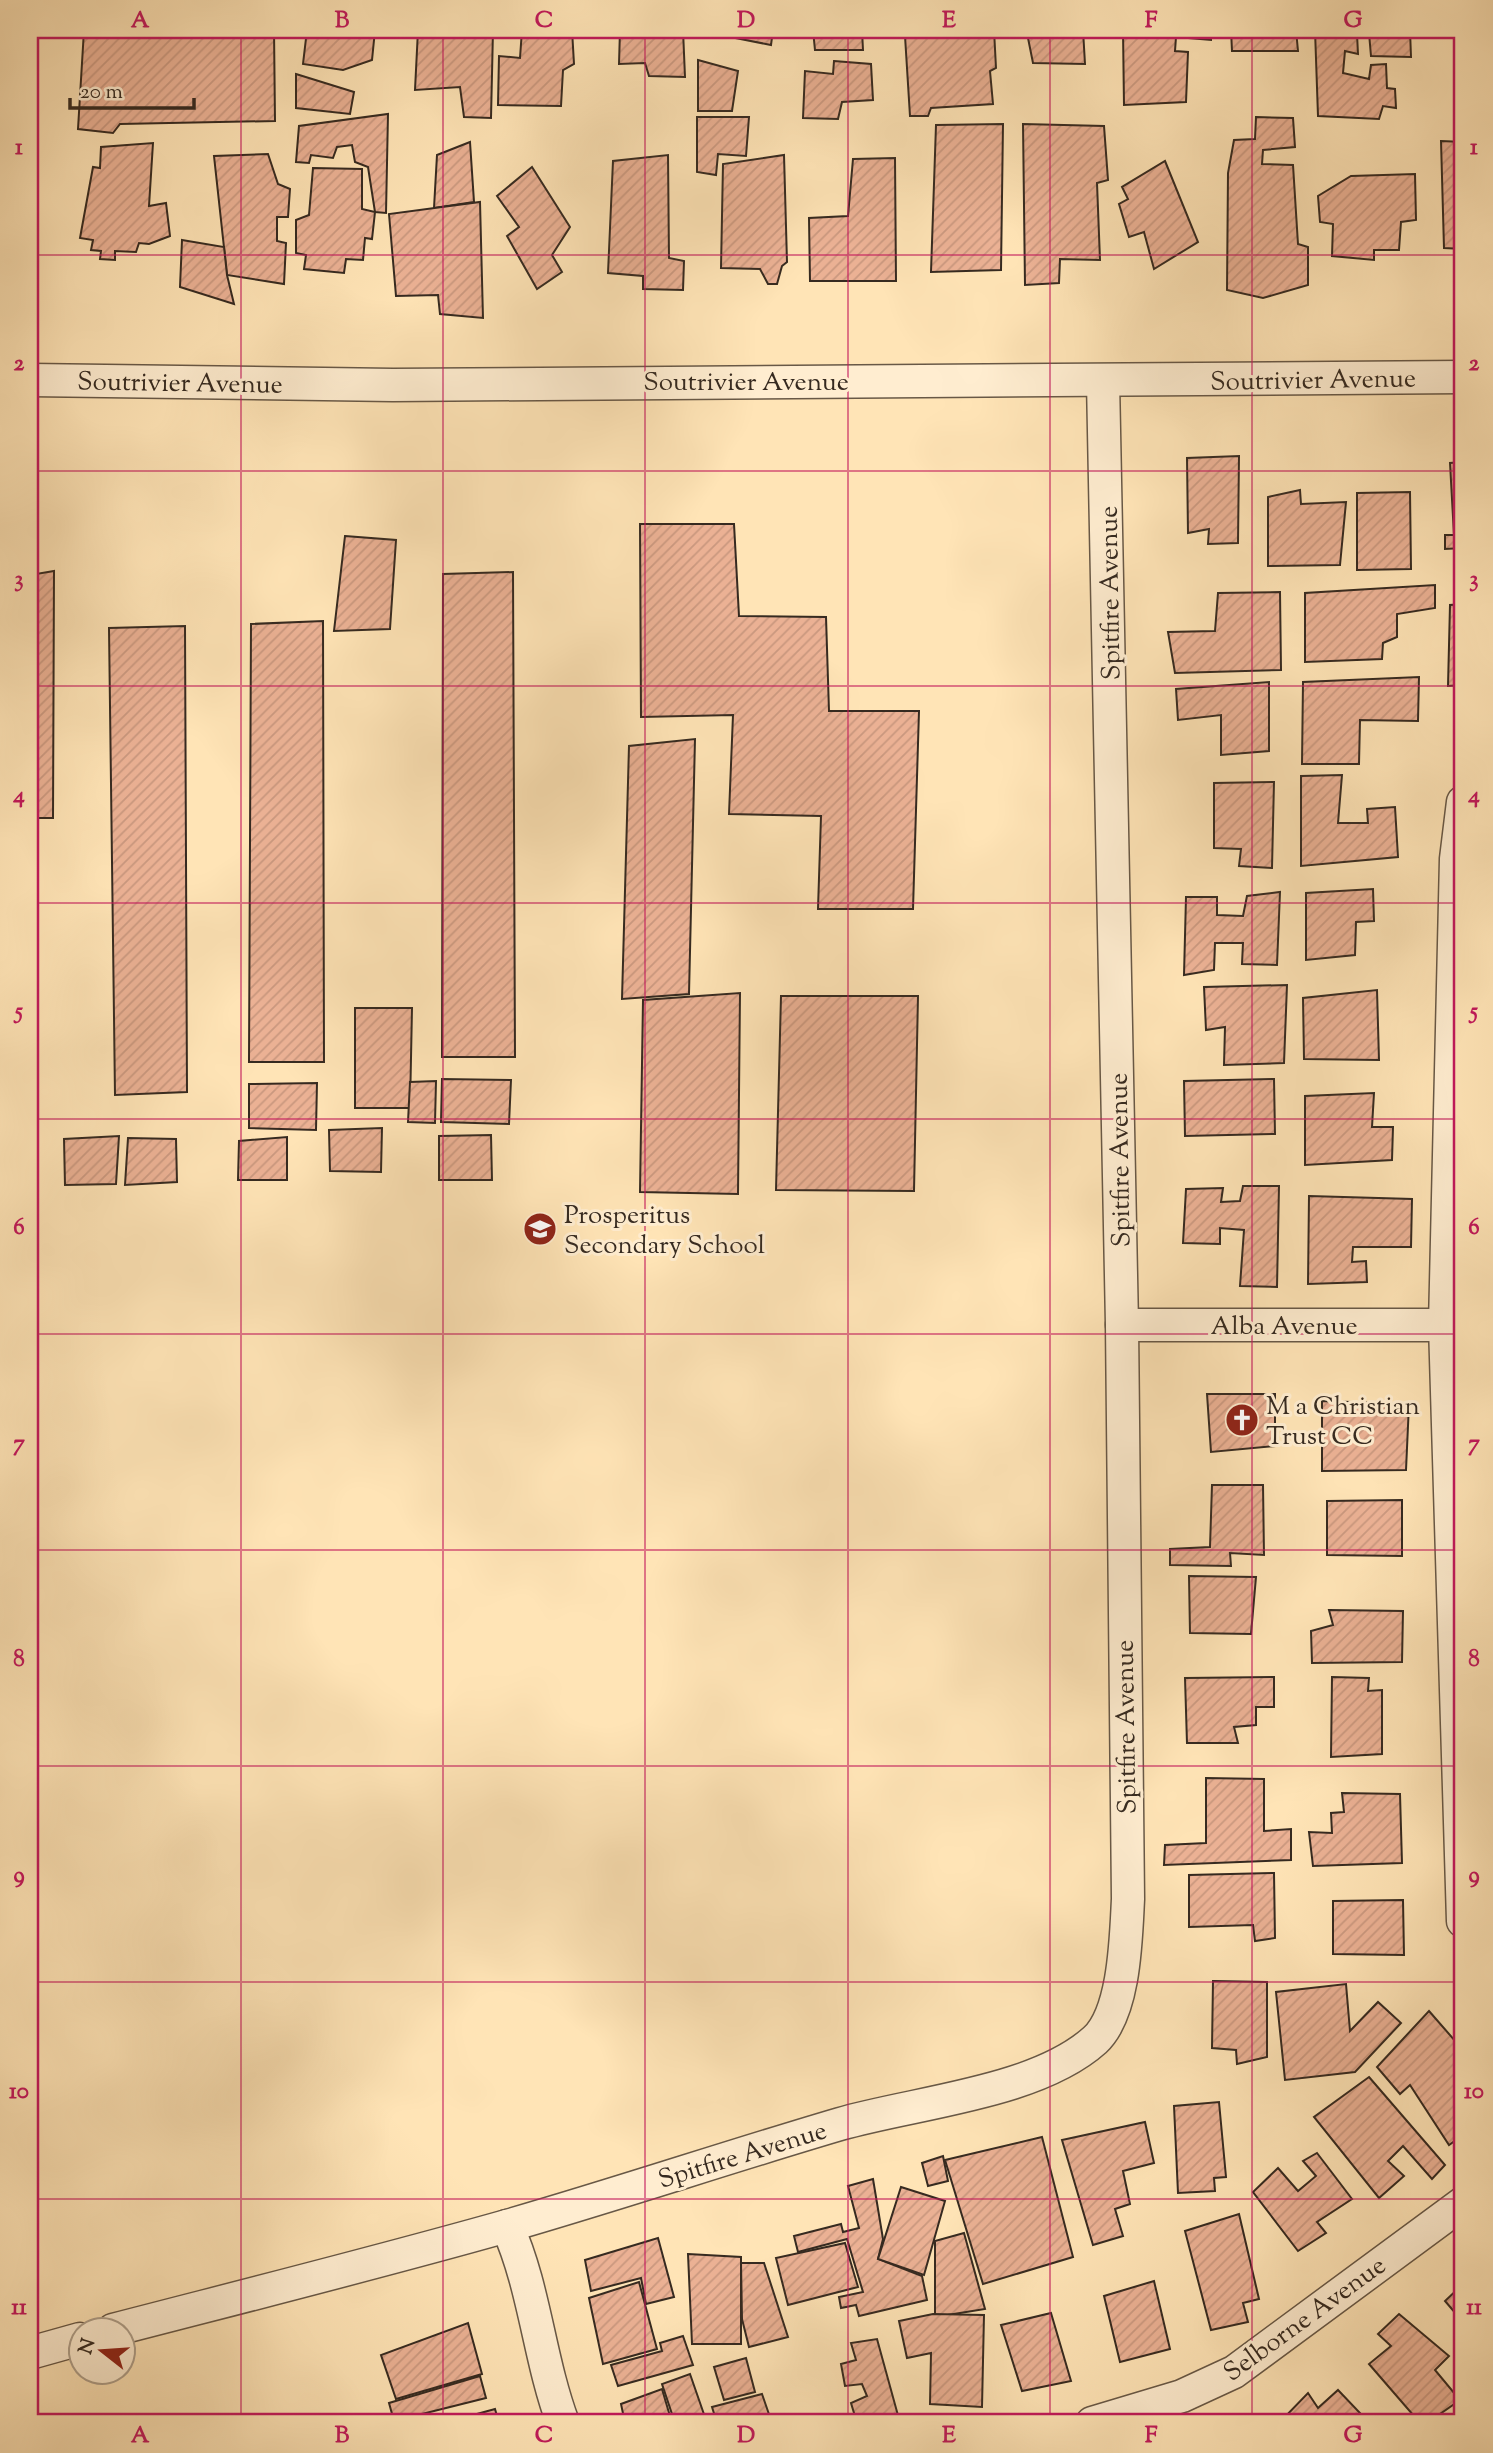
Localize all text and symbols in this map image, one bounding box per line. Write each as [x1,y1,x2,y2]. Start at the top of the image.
text: A [131,5,150,38]
text: B [335,5,350,38]
text: C [535,5,553,38]
text: D [737,5,755,38]
text: E [942,5,956,38]
text: F [1145,5,1158,38]
text: G [1344,5,1363,38]
scale bar [70,66,194,110]
text: 20 m [80,78,123,108]
text: 1 [15,132,23,165]
text: 1 [1470,132,1478,165]
text: 2 [14,348,25,381]
text: 2 [1469,348,1480,381]
street label: Soutrivier Avenue [1210,361,1416,402]
street label: Soutrivier Avenue [77,364,283,405]
street label: Soutrivier Avenue [643,365,849,402]
street label: Spitfire Avenue [1091,505,1132,680]
text: 3 [14,564,24,597]
text: 3 [1469,564,1479,597]
text: 4 [12,780,25,813]
text: 4 [1467,780,1480,813]
text: 5 [13,996,23,1029]
text: 5 [1468,996,1478,1029]
street label: Spitfire Avenue [1101,1072,1142,1247]
place label: Prosperitus Secondary School [564,1198,765,1265]
school or university icon: Prosperitus Secondary School [521,1210,559,1248]
text: 6 [13,1212,25,1245]
text: 6 [1468,1212,1480,1245]
street label: Alba Avenue [1210,1309,1358,1346]
place label: M a Christian Trust CC [1266,1389,1420,1456]
church icon: M a Christian Trust CC [1223,1401,1261,1439]
text: 7 [13,1428,25,1461]
text: 7 [1468,1428,1480,1461]
street label: Spitfire Avenue [1107,1639,1148,1814]
text: 8 [13,1644,25,1677]
text: 8 [1468,1644,1480,1677]
text: 9 [13,1860,25,1893]
text: 9 [1468,1860,1480,1893]
text: 10 [9,2076,29,2109]
text: 10 [1464,2076,1484,2109]
street label: Spitfire Avenue [654,2113,832,2200]
street label: Selborne Avenue [1217,2248,1394,2392]
text: 11 [11,2292,27,2325]
text: 11 [1466,2292,1482,2325]
north arrow [66,2316,136,2386]
text: N [73,2336,103,2358]
text: A [131,2420,150,2453]
text: B [335,2420,350,2453]
text: C [535,2420,553,2453]
text: D [737,2420,755,2453]
text: E [942,2420,956,2453]
text: F [1145,2420,1158,2453]
text: G [1344,2420,1363,2453]

